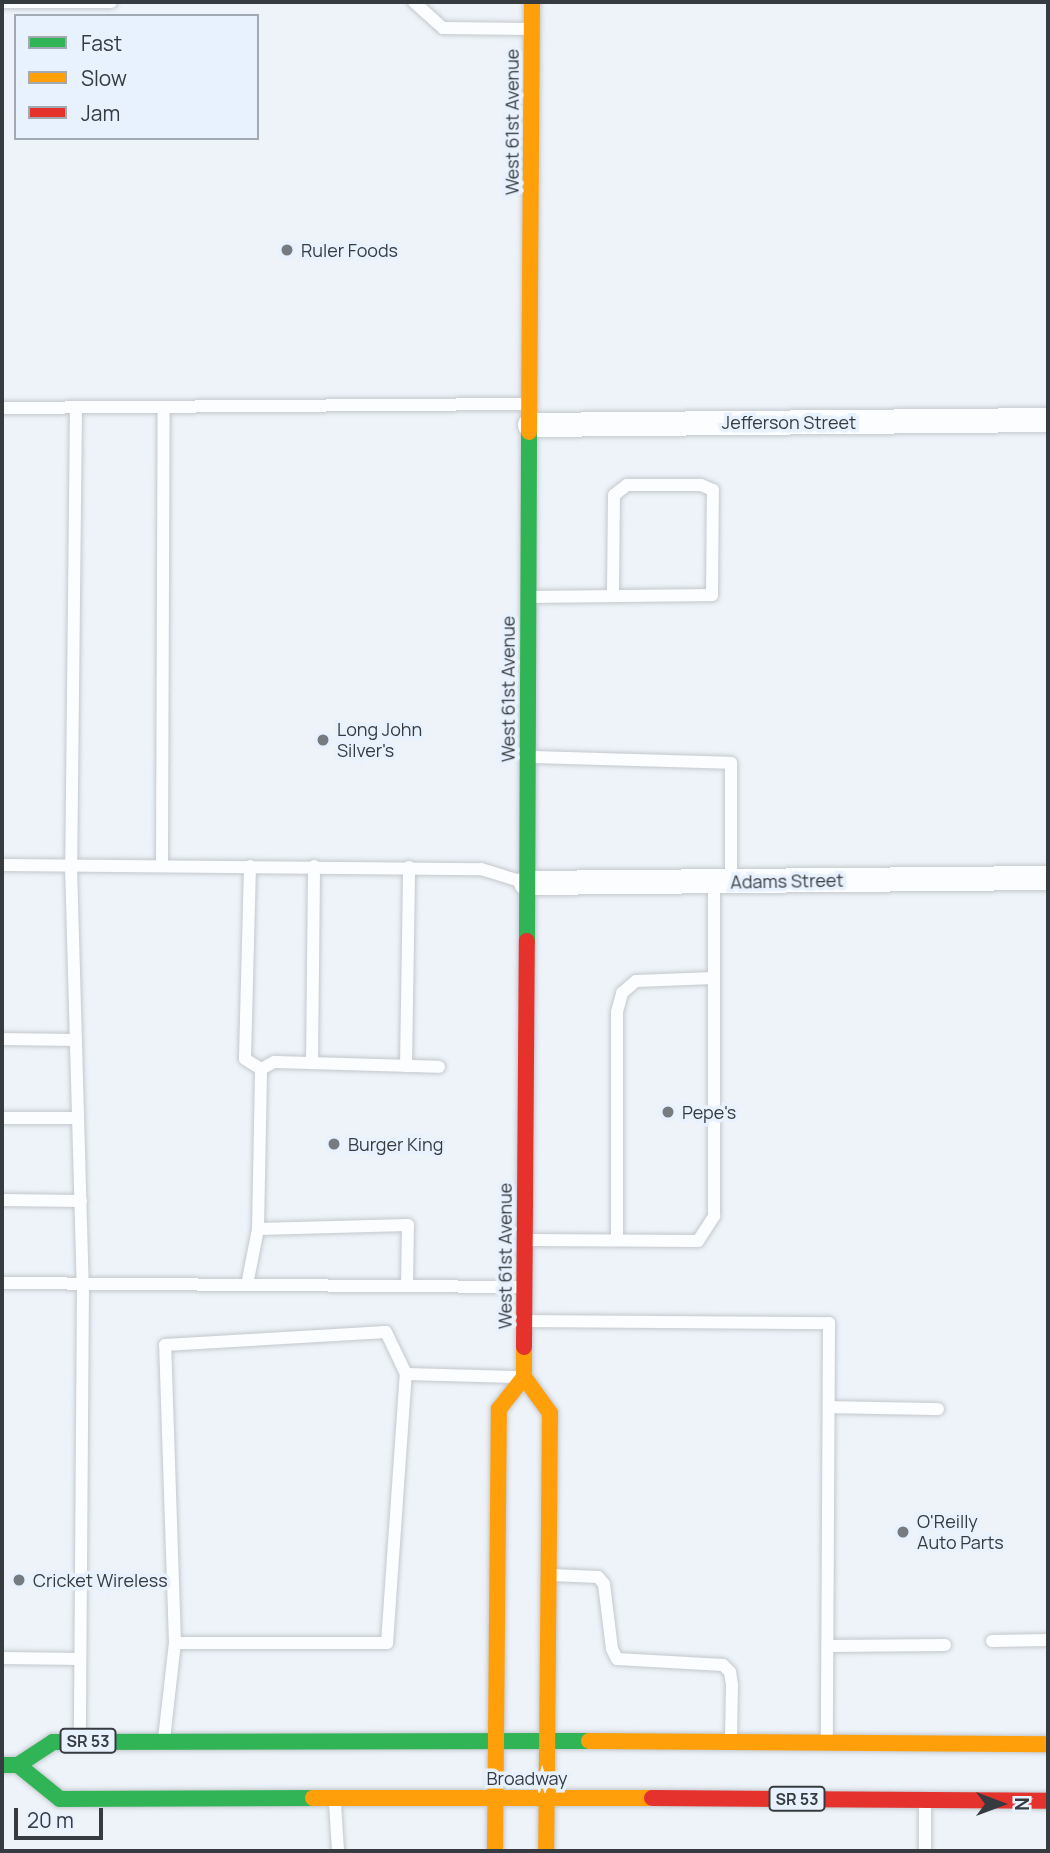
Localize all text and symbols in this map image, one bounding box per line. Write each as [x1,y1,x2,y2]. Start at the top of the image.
legend [14,14,259,140]
text: Fast [81,29,122,57]
street label: West 61st Avenue [501,49,523,195]
text: Slow [81,64,127,92]
text: Jam [81,99,120,127]
place label: Ruler Foods [301,239,398,261]
marker: Ruler Foods [279,242,295,258]
street label: Jefferson Street [722,411,856,433]
street label: West 61st Avenue [497,616,519,762]
place label: Long John Silver's [337,719,422,762]
marker: Long John Silver's [315,732,331,748]
street label: Adams Street [730,869,844,893]
place label: Pepe's [682,1101,736,1123]
marker: Pepe's [660,1104,676,1120]
place label: Burger King [348,1133,443,1155]
marker: Burger King [326,1136,342,1152]
street label: West 61st Avenue [494,1183,516,1329]
place label: O'Reilly Auto Parts [917,1511,1004,1554]
marker: O'Reilly Auto Parts [895,1524,911,1540]
place label: Cricket Wireless [33,1569,168,1591]
marker: Cricket Wireless [11,1572,27,1588]
road number: SR 53 [58,1728,118,1754]
street label: Broadway [487,1767,567,1789]
north arrow [966,1769,1036,1839]
road number: SR 53 [767,1786,827,1812]
scale bar [18,1794,107,1838]
text: N [1009,1797,1035,1811]
text: 20 m [27,1806,74,1834]

